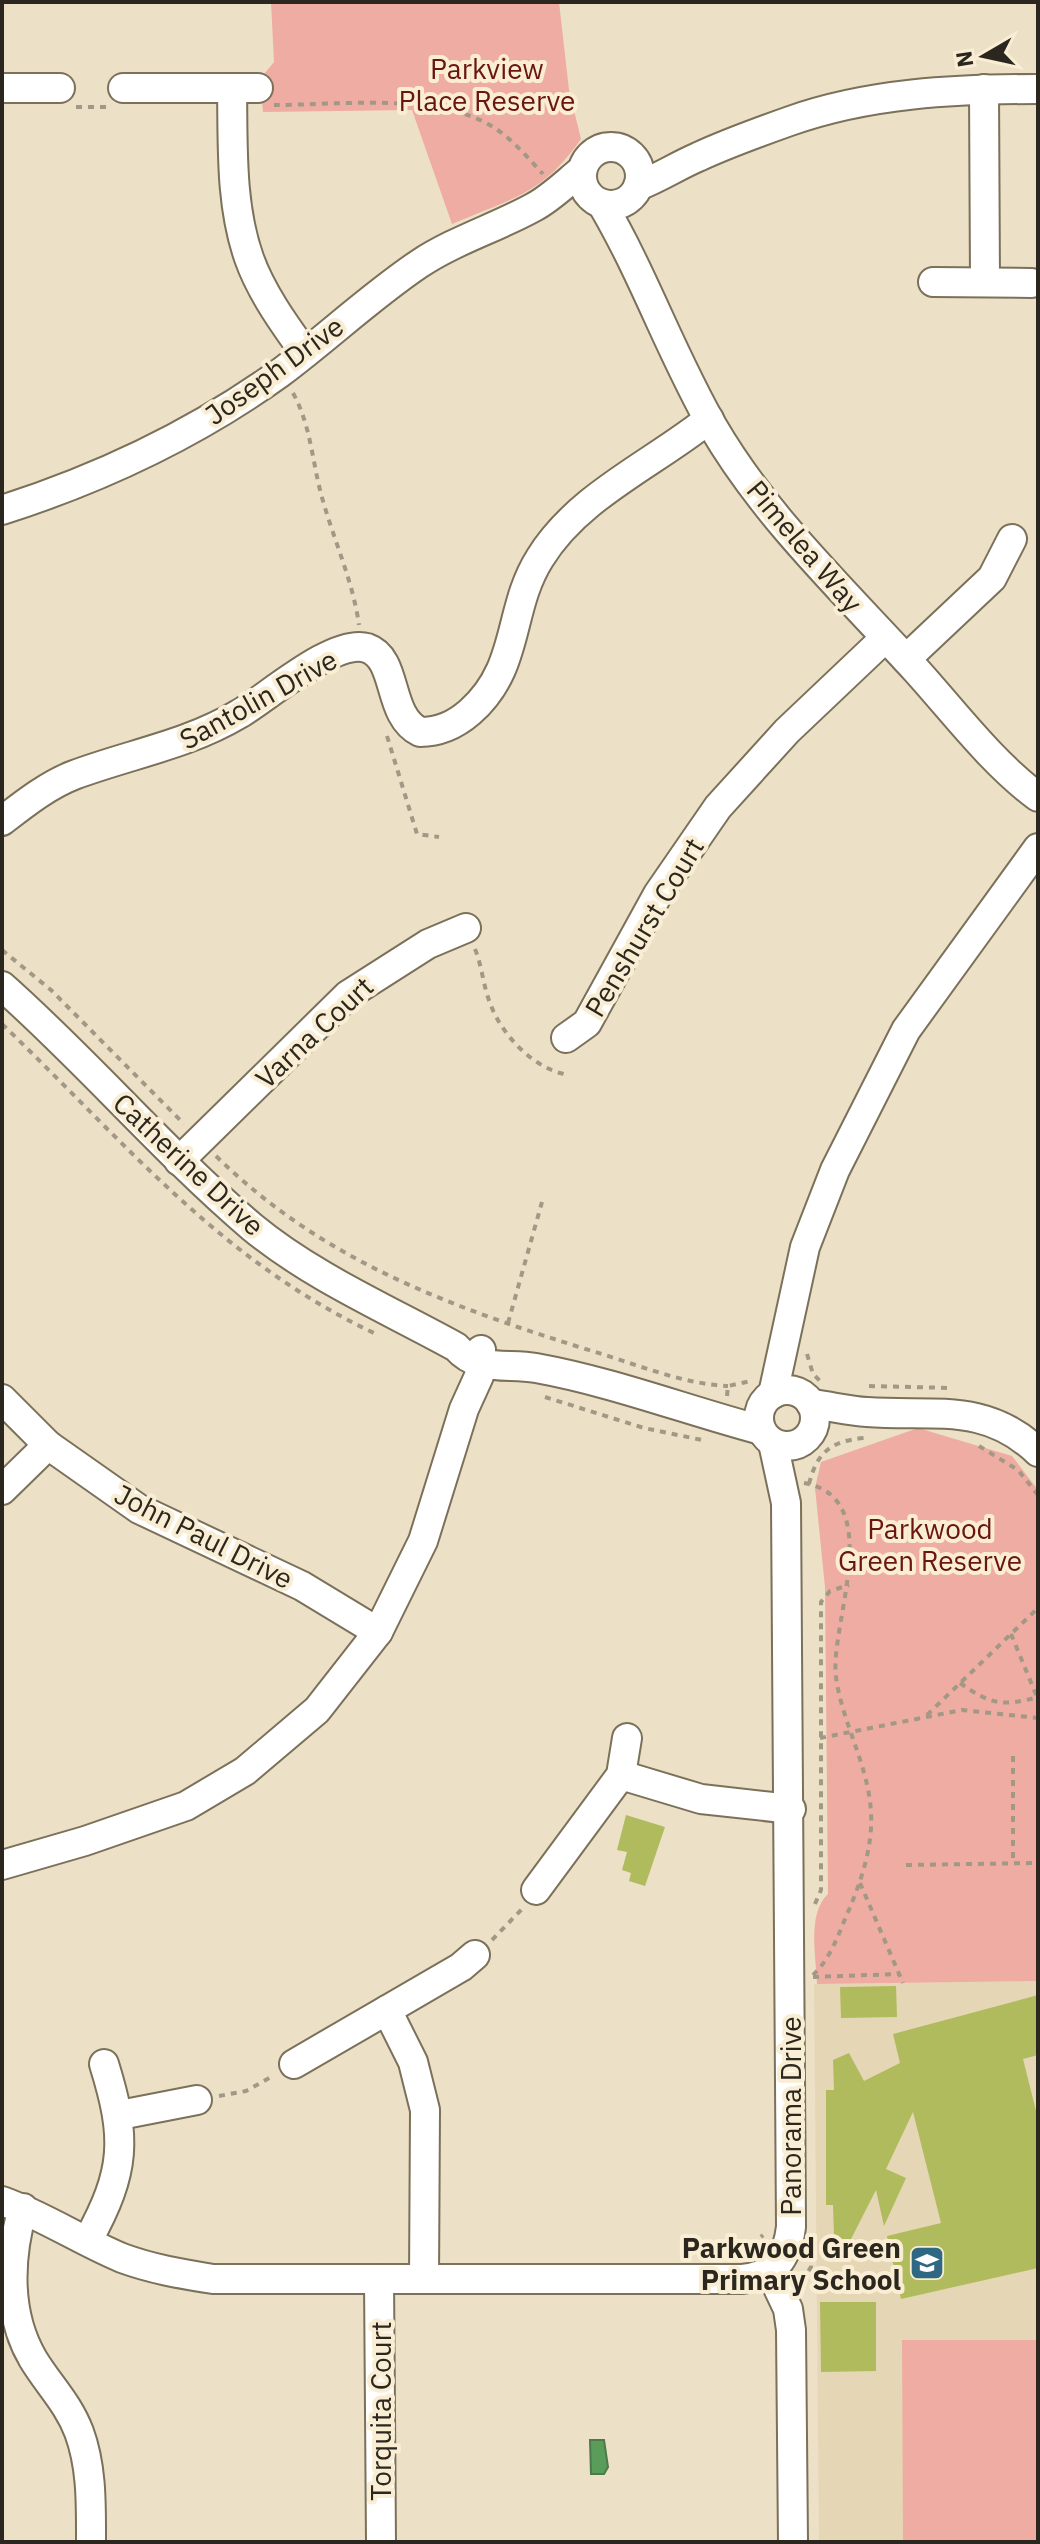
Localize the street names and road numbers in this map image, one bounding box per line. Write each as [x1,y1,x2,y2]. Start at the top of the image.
street label: Joseph Drive [197,307,351,433]
street label: Pimelea Way [739,472,871,620]
street label: Santolin Drive [173,640,343,758]
street label: Penshurst Court [576,831,712,1023]
street label: Varna Court [247,968,381,1096]
street label: Catherine Drive [106,1084,272,1244]
street label: John Paul Drive [109,1475,299,1597]
street label: Panorama Drive [772,2016,809,2216]
street label: Torquita Court [362,2321,399,2501]

